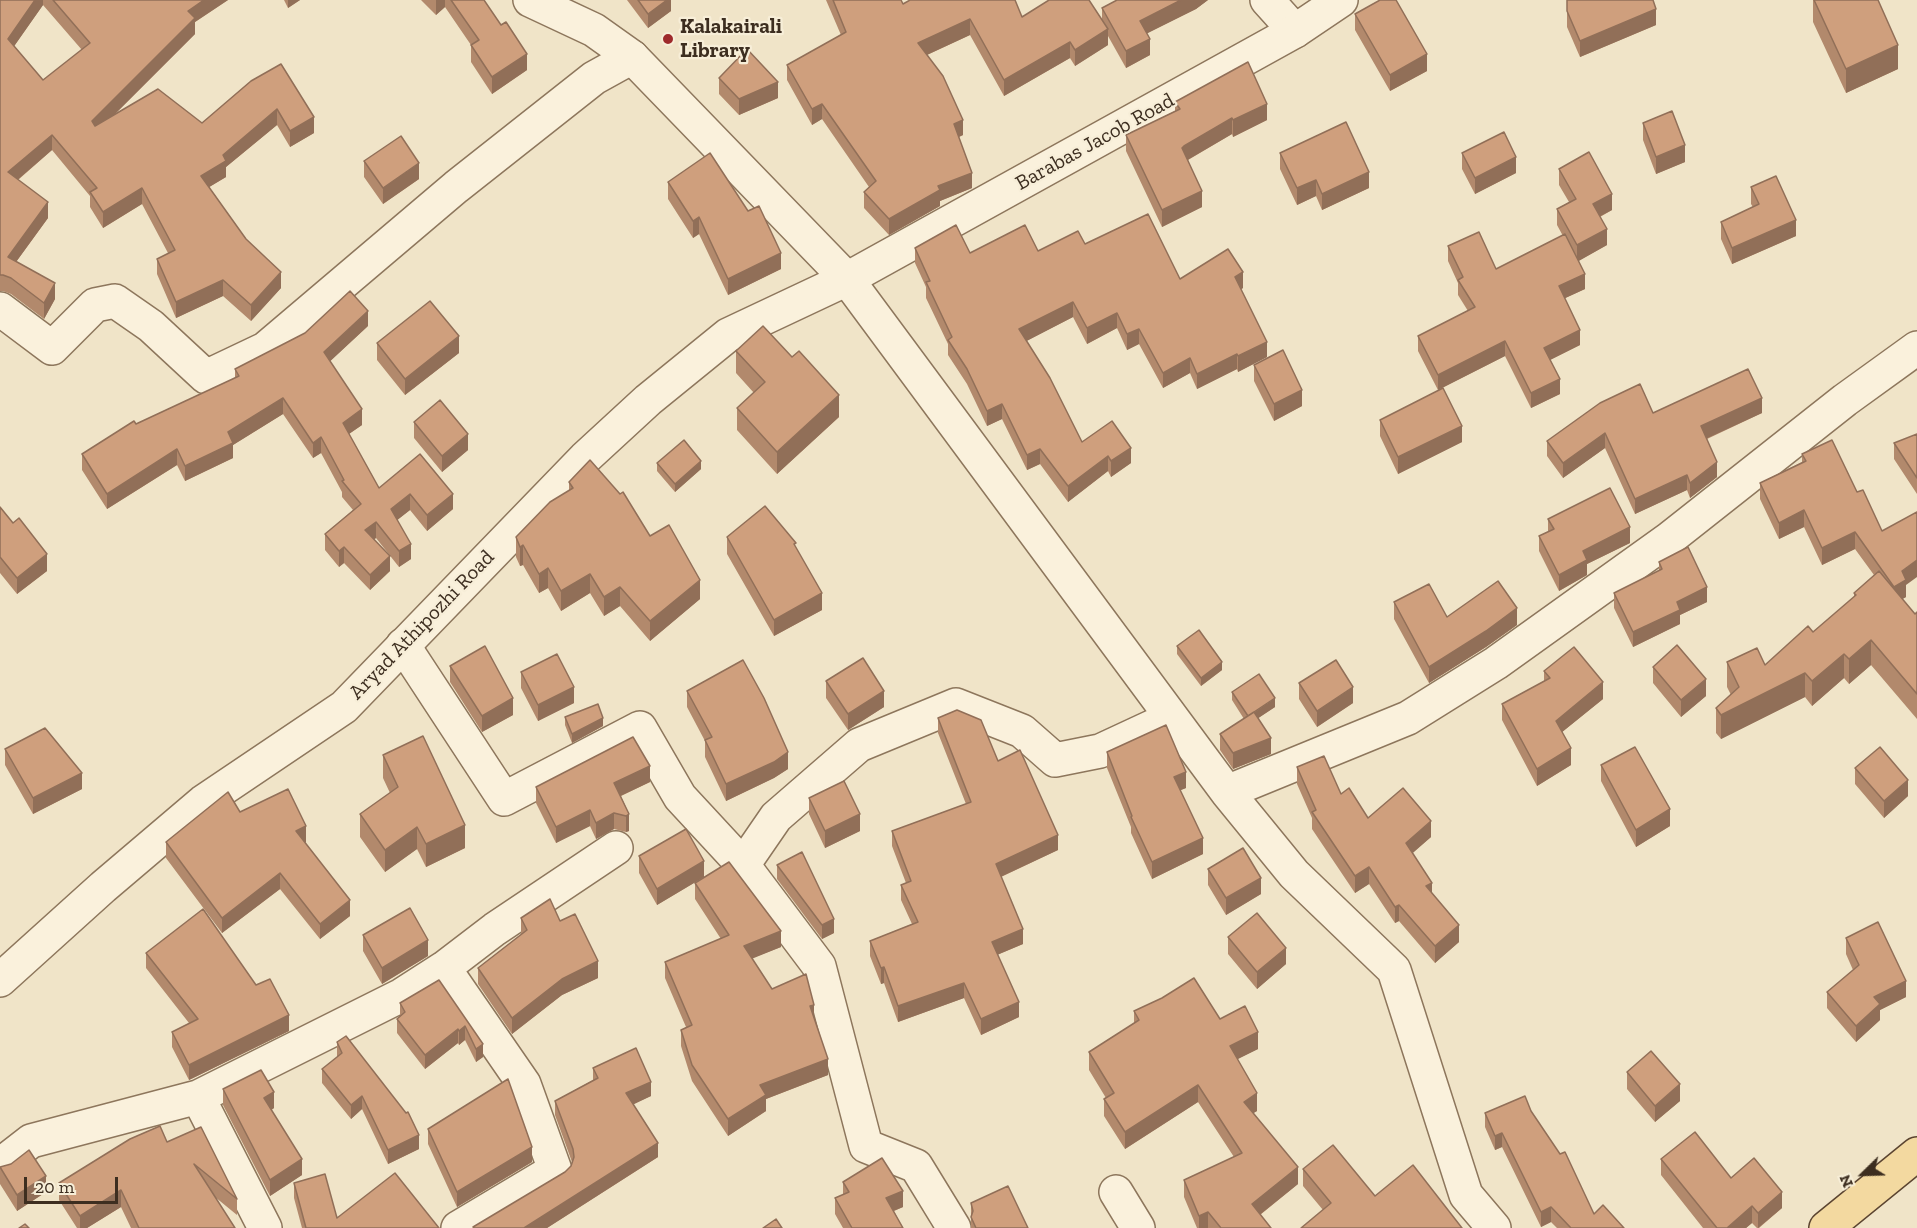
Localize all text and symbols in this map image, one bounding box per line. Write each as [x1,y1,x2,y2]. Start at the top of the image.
place label: Kalakairali Library [680,14,782,64]
marker: Kalakairali Library [661,32,675,46]
street label: Barabas Jacob Road [1011,88,1179,196]
street label: Aryad Athipozhi Road [344,545,500,705]
north arrow [1833,1144,1893,1204]
scale bar [27,1165,122,1203]
text: N [1835,1172,1857,1191]
text: 20 m [35,1176,74,1198]

